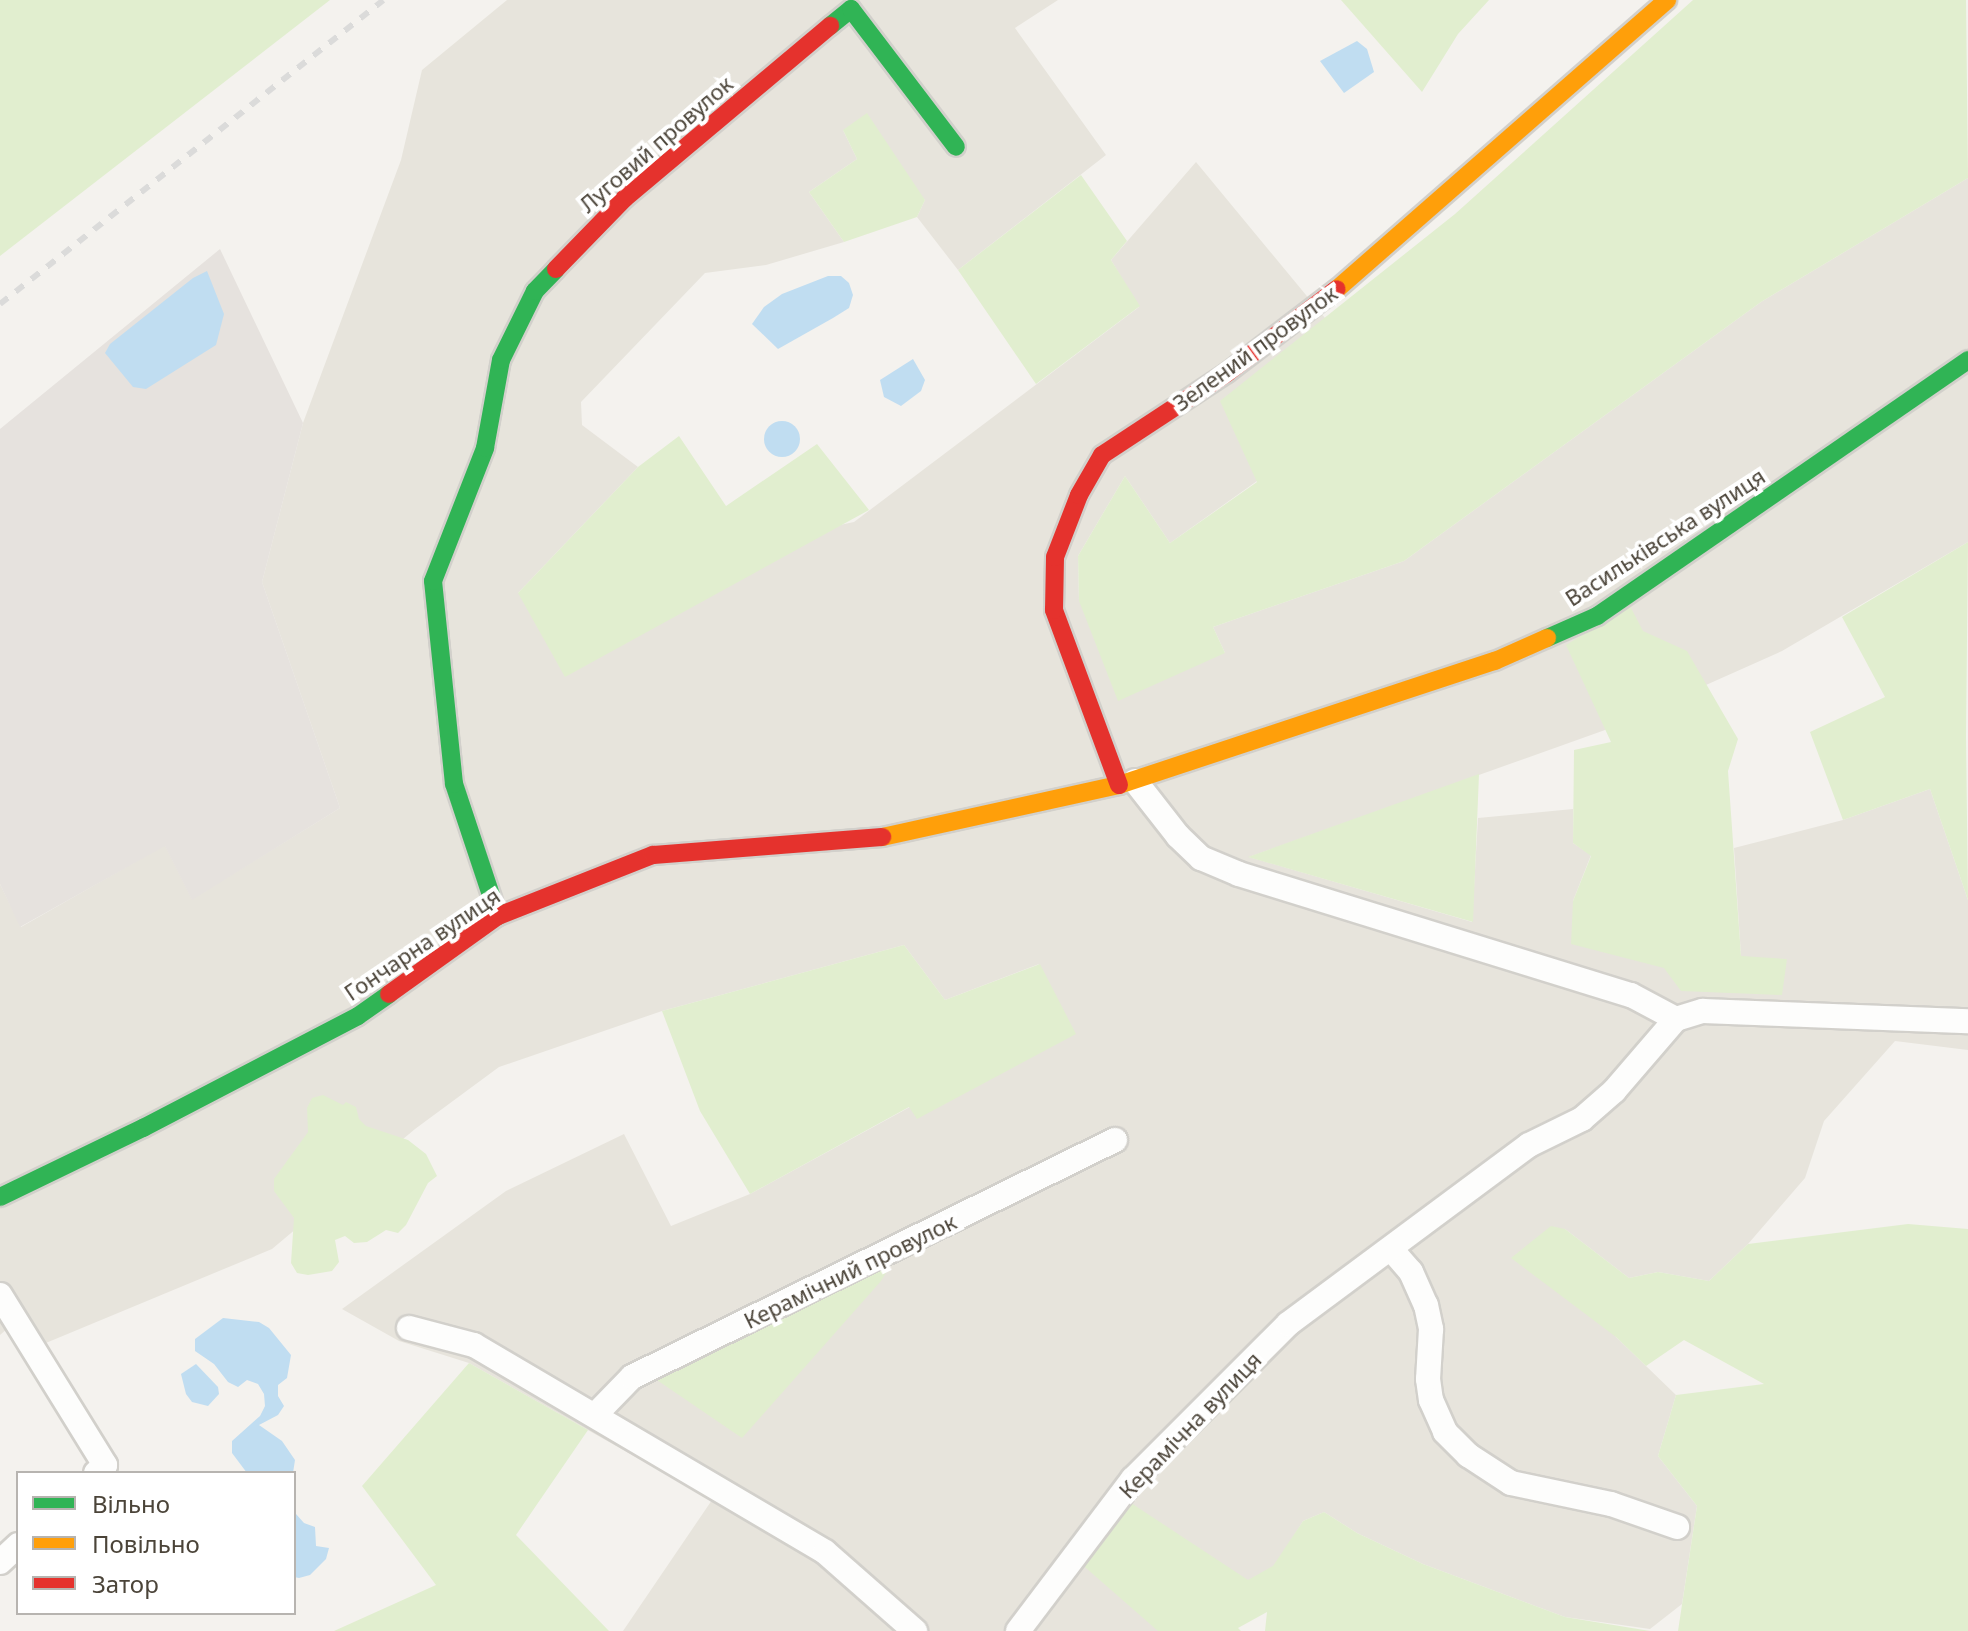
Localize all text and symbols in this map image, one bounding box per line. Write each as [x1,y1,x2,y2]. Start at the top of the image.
street label: Луговий провулок [574,70,738,218]
street label: Зелений провулок [1168,280,1342,416]
street label: Васильківська вулиця [1560,463,1770,611]
street label: Гончарна вулиця [339,882,505,1006]
street label: Керамічний провулок [740,1208,960,1334]
street label: Керамічна вулиця [1113,1346,1267,1504]
legend [16,1471,296,1615]
text: Вільно [92,1487,170,1520]
text: Повільно [92,1527,200,1560]
text: Затор [92,1567,159,1600]

